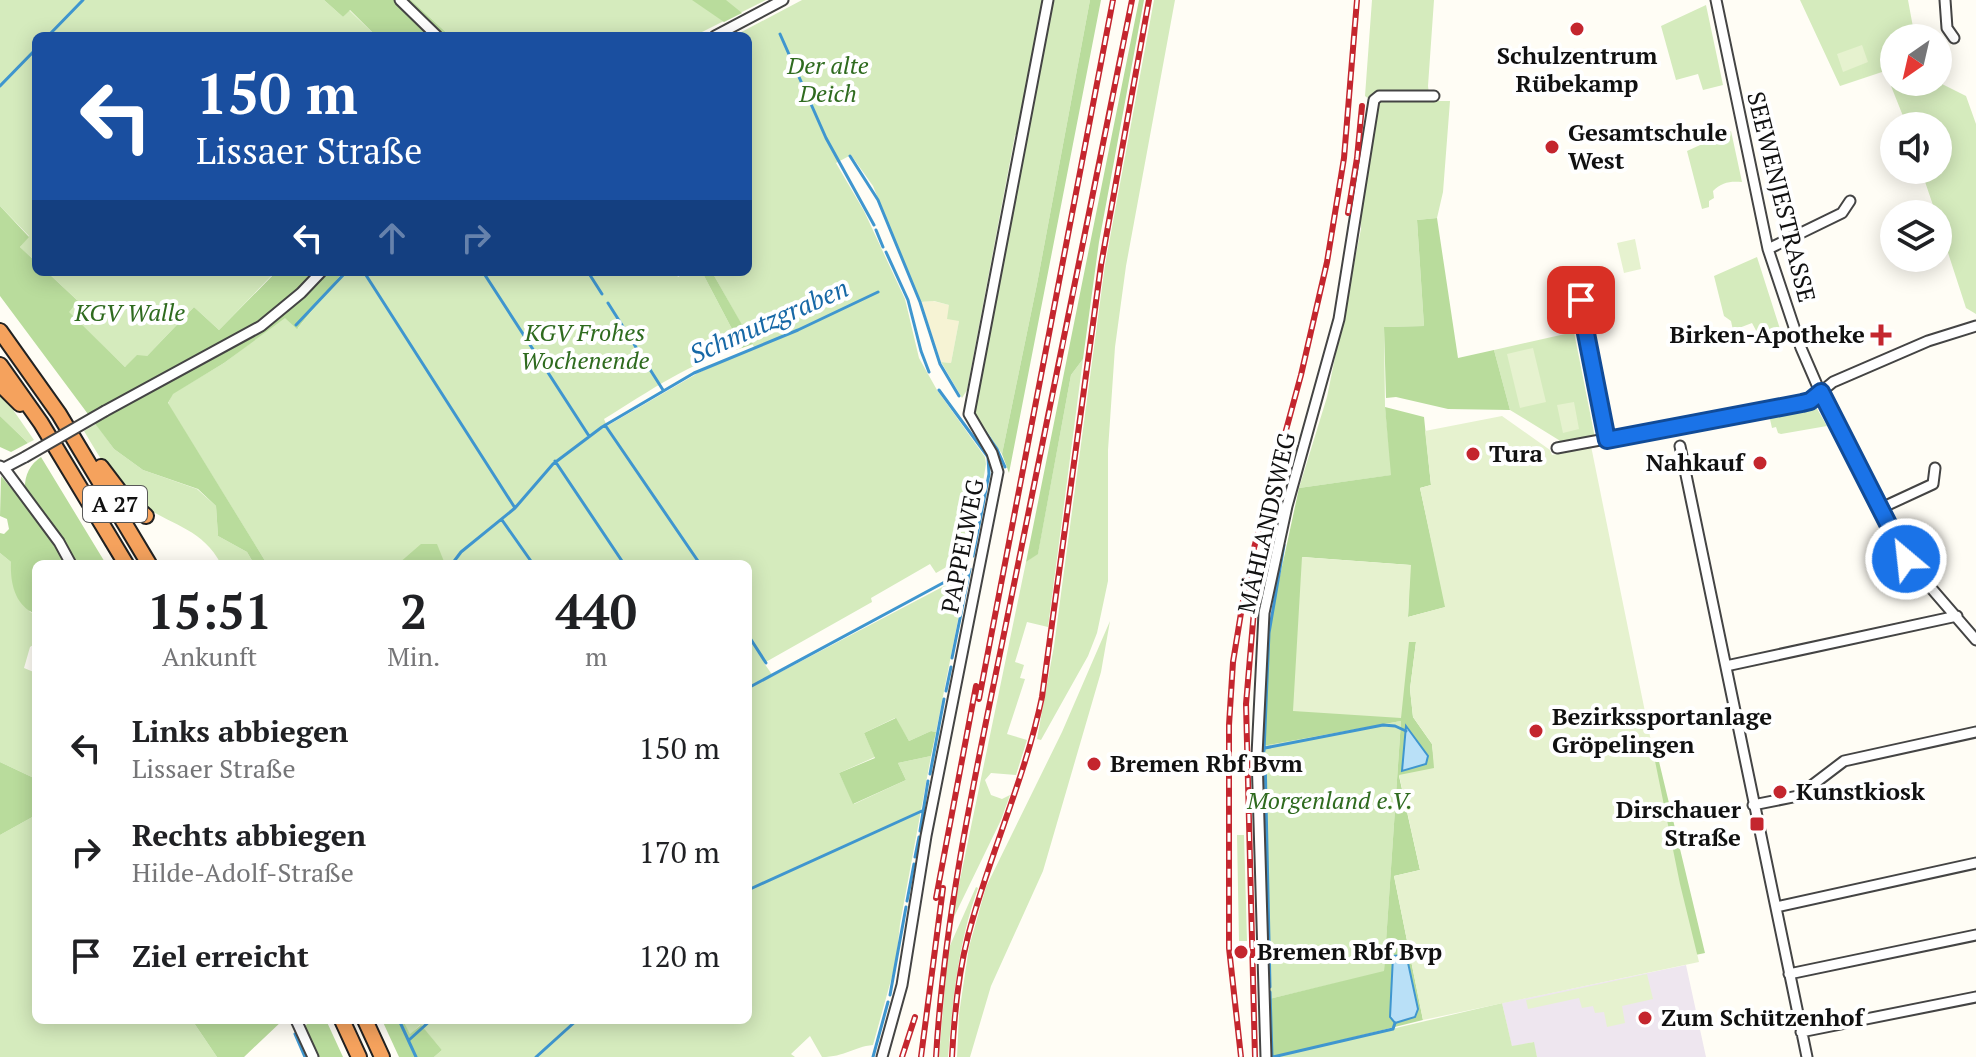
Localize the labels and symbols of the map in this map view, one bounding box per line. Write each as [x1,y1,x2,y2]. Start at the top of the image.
marker: Schulzentrum Rübekamp [1568,20,1586,38]
north arrow [1880,24,1952,96]
place label: Schulzentrum Rübekamp [1497,39,1657,99]
park label: Der alte Deich [786,49,869,109]
street label: SEEWENJESTRASSE [1740,88,1824,305]
place label: Gesamtschule West [1568,116,1728,176]
marker: Gesamtschule West [1543,138,1561,156]
pin [1547,266,1615,334]
water label: Schmutzgraben [684,270,853,370]
park label: KGV Walle [74,296,185,328]
park label: KGV Frohes Wochenende [521,316,650,376]
place label: Birken-Apotheke [1670,318,1865,350]
marker: Birken-Apotheke [1872,326,1890,344]
street label: MÄHLANDSWEG [1230,429,1302,616]
place label: Tura [1489,437,1544,469]
marker: Tura [1464,445,1482,463]
place label: Nahkauf [1646,446,1746,478]
marker: Nahkauf [1751,454,1769,472]
street label: PAPPELWEG [933,475,991,616]
road number: A 27 [83,486,147,522]
position arrow [1864,517,1948,601]
place label: Bezirkssportanlage Gröpelingen [1552,700,1772,760]
marker: Bezirkssportanlage Gröpelingen [1527,722,1545,740]
place label: Bremen Rbf Bvm [1110,747,1303,779]
marker: Bremen Rbf Bvm [1085,755,1103,773]
place label: Kunstkiosk [1796,775,1925,807]
marker: Kunstkiosk [1771,783,1789,801]
park label: Morgenland e.V. [1246,784,1413,816]
place label: Dirschauer Straße [1616,793,1742,853]
marker: Dirschauer Straße [1748,815,1766,833]
place label: Bremen Rbf Bvp [1257,935,1442,967]
marker: Bremen Rbf Bvp [1232,943,1250,961]
place label: Zum Schützenhof [1661,1001,1866,1033]
marker: Zum Schützenhof [1636,1009,1654,1027]

